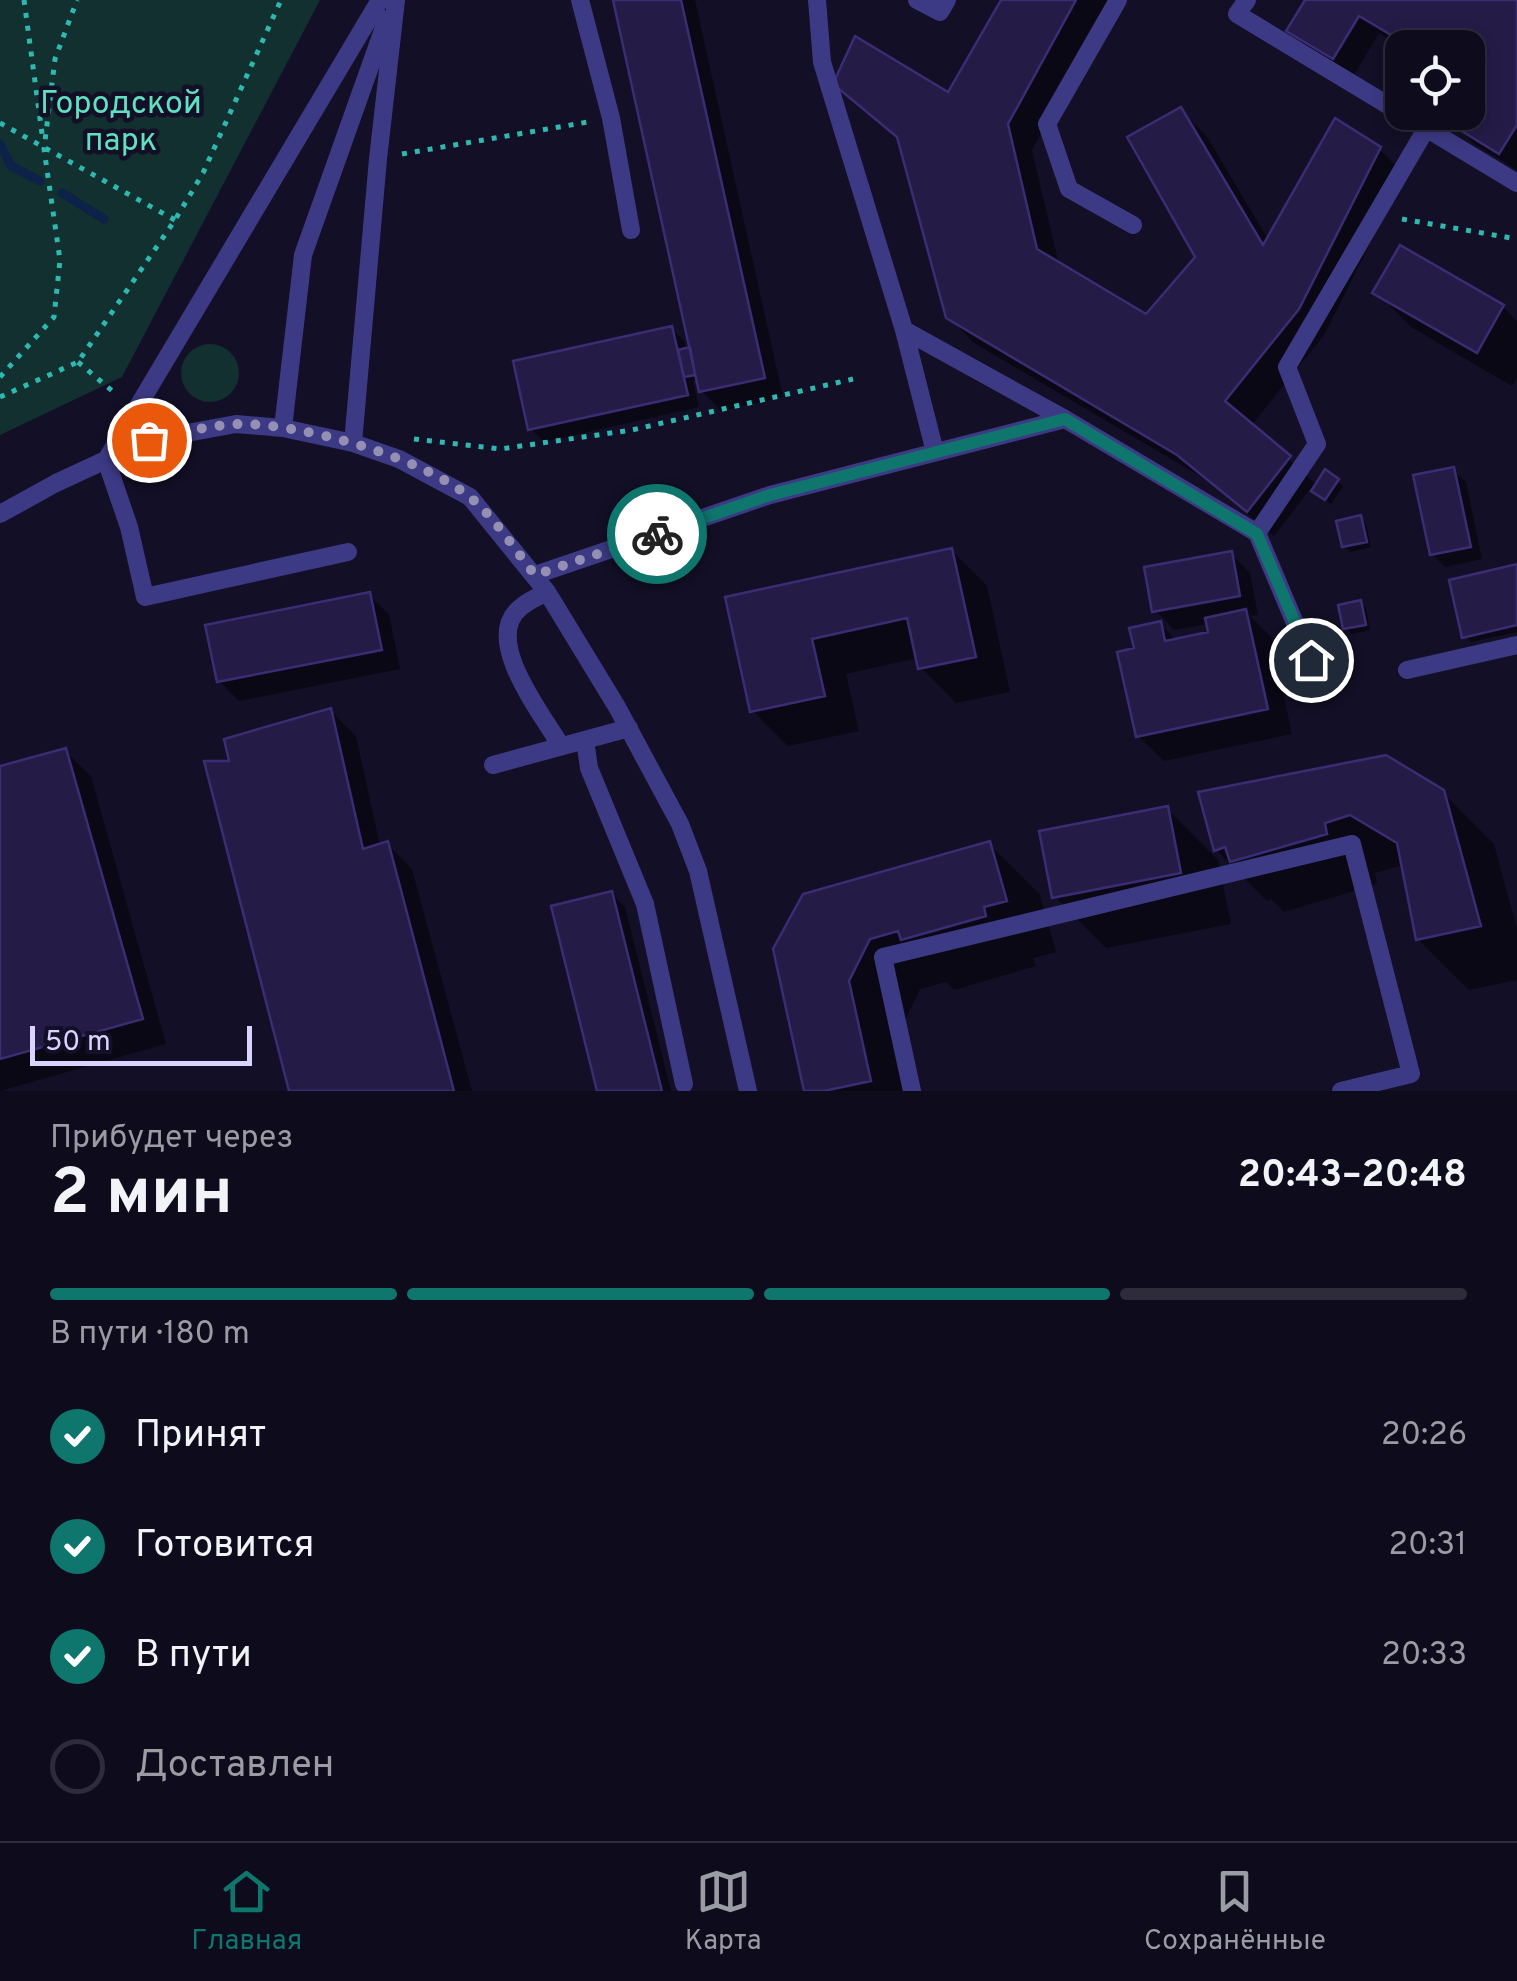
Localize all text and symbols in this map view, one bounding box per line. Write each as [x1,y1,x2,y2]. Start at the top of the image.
map controls [1385,30,1485,130]
button: locate [1385,30,1485,130]
park label: Городской парк [40,85,202,162]
pin [107,398,192,483]
icon: bag [122,413,177,468]
courier [607,484,707,584]
icon: bike [630,507,685,562]
pin [1269,618,1354,703]
icon: home [1284,633,1339,688]
scale bar [30,1021,252,1066]
text: 50 m [45,1025,111,1061]
text: Прибудет через [50,1119,293,1159]
text: 20:43–20:48 [1238,1152,1467,1201]
text: 2 мин [50,1155,233,1237]
text: В пути · 180 m [50,1315,250,1355]
icon: check [50,1409,105,1464]
text: Принят [135,1412,266,1461]
text: 20:26 [1381,1416,1467,1456]
icon: check [50,1519,105,1574]
text: Готовится [135,1522,314,1571]
text: 20:31 [1389,1526,1467,1566]
icon: check [50,1629,105,1684]
text: В пути [135,1632,252,1681]
text: 20:33 [1381,1636,1467,1676]
text: Доставлен [135,1742,334,1791]
tab: Главная [191,1864,302,1960]
tab: Карта [685,1864,762,1960]
tab: Сохранённые [1144,1864,1326,1960]

